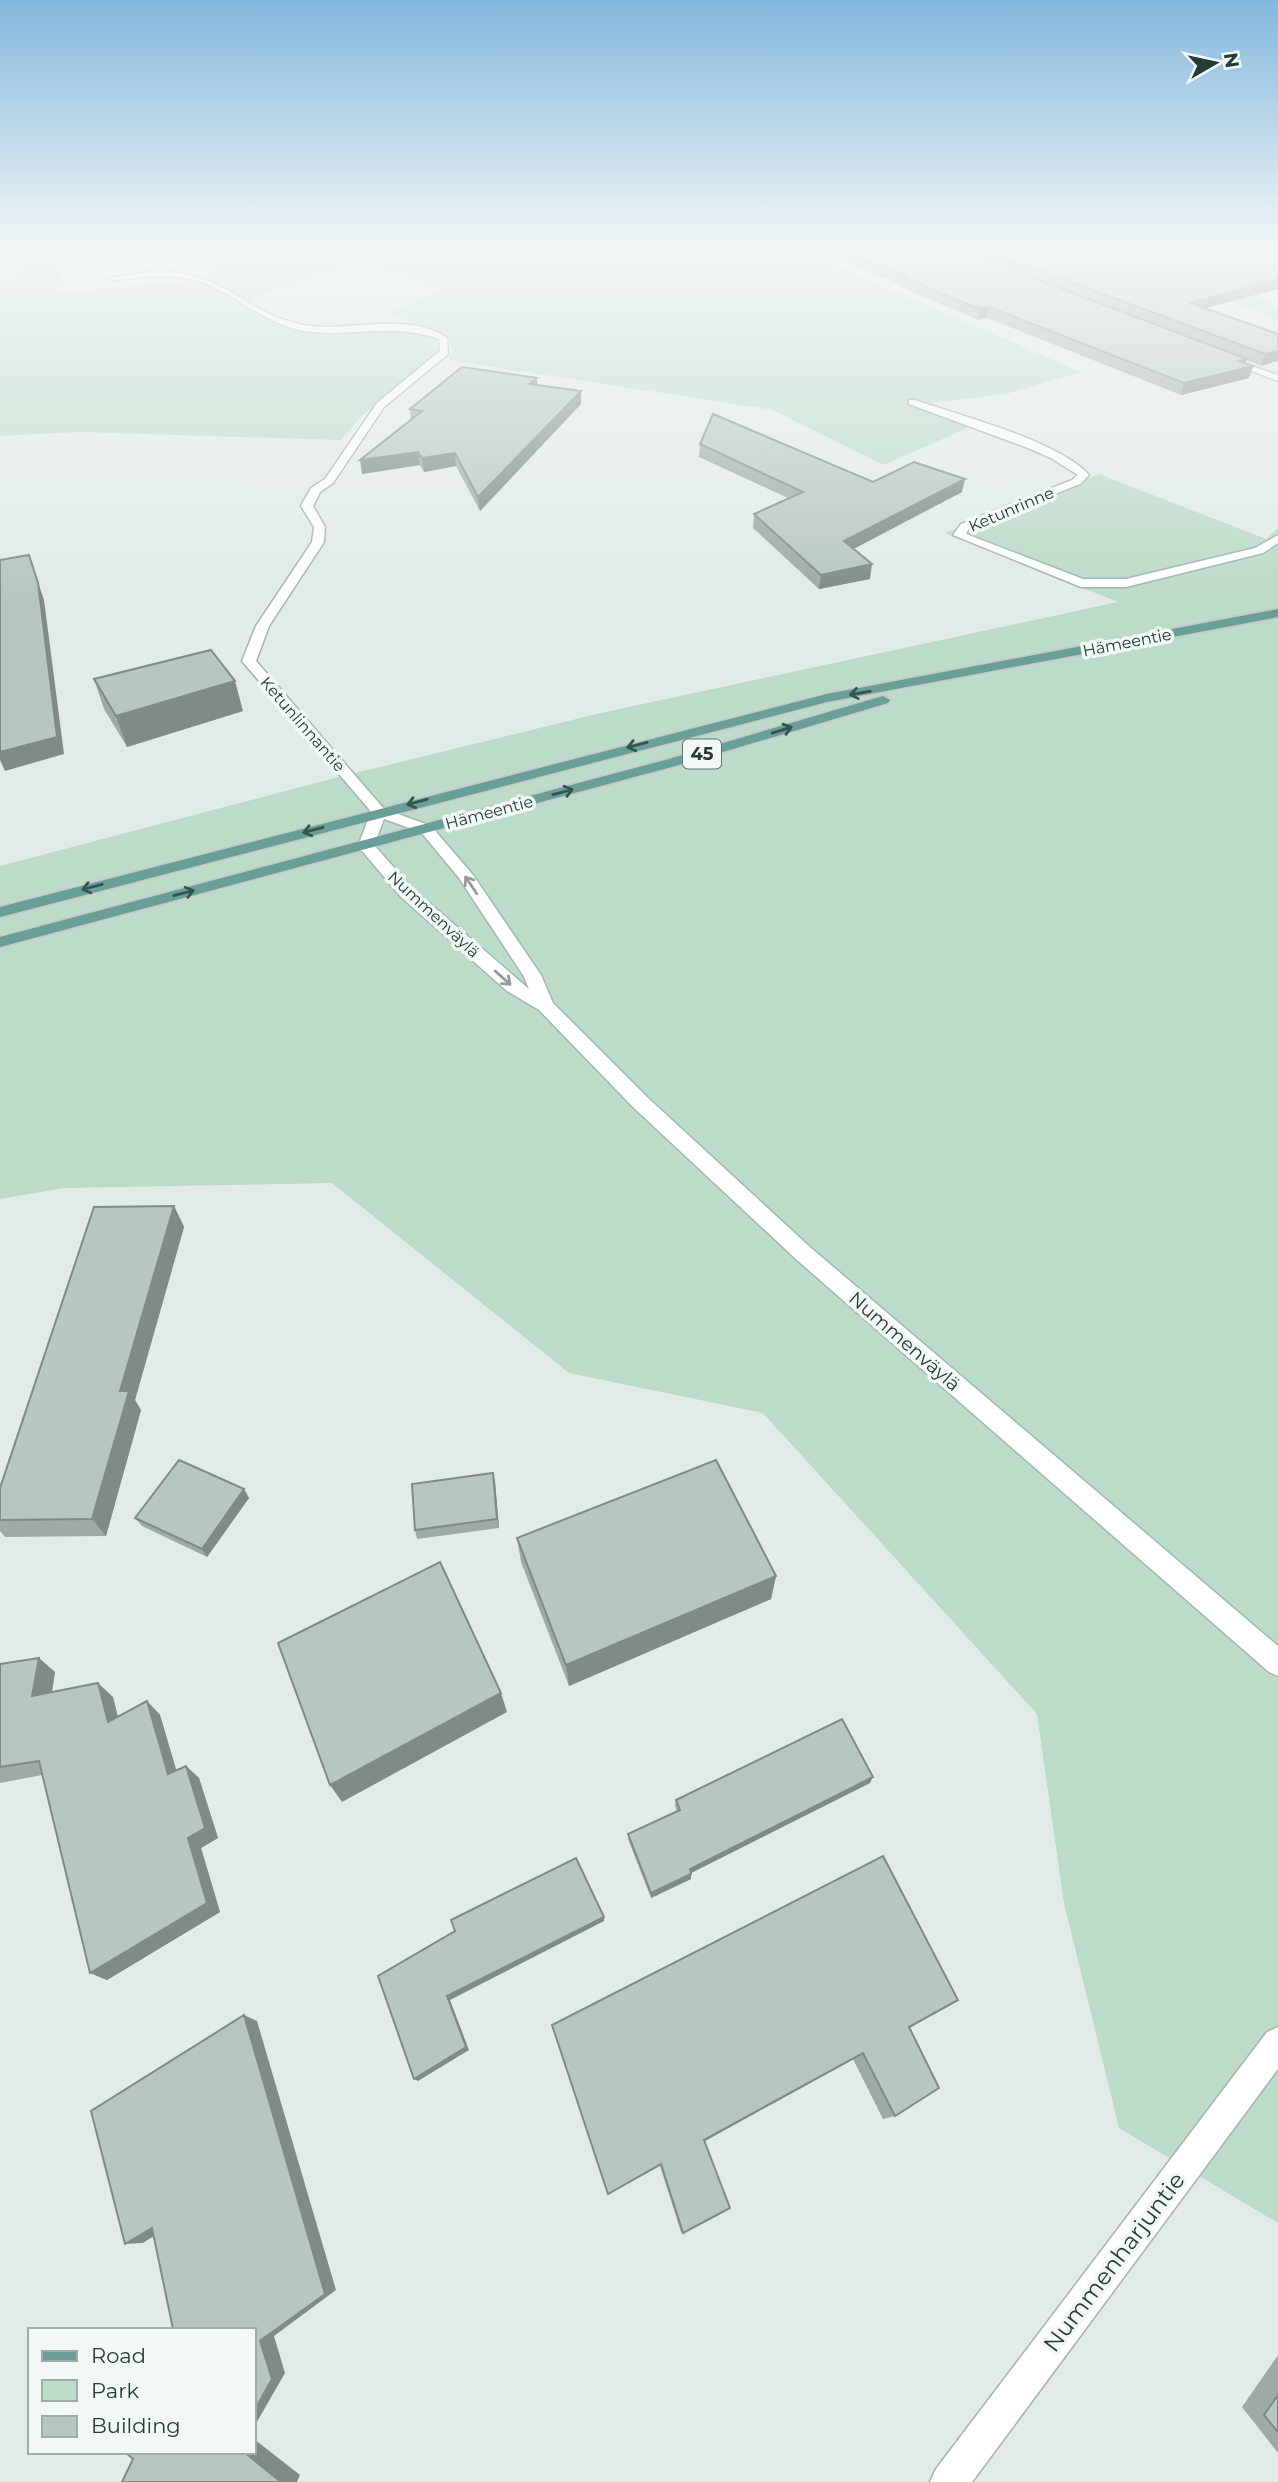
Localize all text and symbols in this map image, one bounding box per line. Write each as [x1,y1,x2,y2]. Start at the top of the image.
north arrow [1180,28,1250,98]
text: N [1219,51,1244,70]
street label: Ketunrinne [966,483,1057,536]
street label: Hämeentie [1081,625,1173,660]
street label: Ketunlinnantie [256,673,349,776]
one-way arrow [849,687,872,700]
one-way arrow [771,723,793,736]
one-way arrow [626,739,649,752]
road number: 45 [683,740,721,768]
one-way arrow [552,785,574,798]
street label: Hämeentie [443,792,535,833]
one-way arrow [406,797,428,810]
one-way arrow [302,824,324,837]
street label: Nummenväylä [384,867,483,962]
one-way arrow [464,876,479,895]
one-way arrow [82,881,104,894]
one-way arrow [173,886,195,899]
one-way arrow [494,970,512,986]
street label: Nummenväylä [844,1287,965,1396]
street label: Nummenharjuntie [1037,2167,1191,2357]
legend [28,2328,256,2454]
text: Road [91,2343,146,2368]
text: Park [91,2378,139,2403]
text: Building [91,2413,181,2438]

